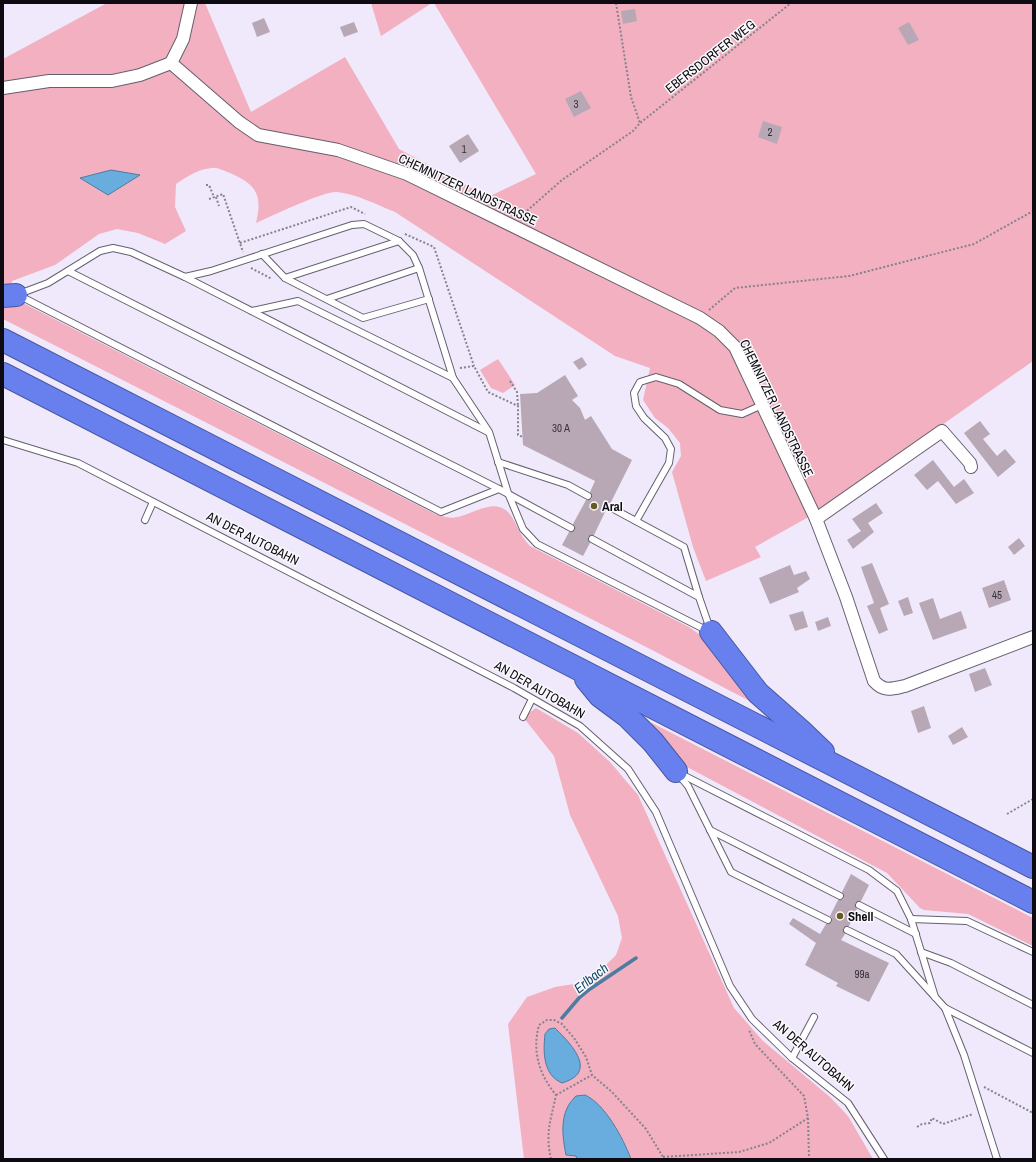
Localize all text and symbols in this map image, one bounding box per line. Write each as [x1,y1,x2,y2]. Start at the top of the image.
street label: EBERSDORFER WEG [662,16,759,97]
house number: 3 [573,97,579,111]
house number: 2 [767,125,773,139]
house number: 1 [461,142,467,156]
street label: CHEMNITZER LANDSTRASSE [396,150,540,229]
street label: CHEMNITZER LANDSTRASSE [736,337,817,480]
house number: 30 A [552,421,571,435]
place label: Aral [602,498,623,515]
marker: Aral [589,501,599,511]
street label: AN DER AUTOBAHN [203,507,302,569]
house number: 45 [992,588,1002,602]
street label: AN DER AUTOBAHN [491,656,588,722]
place label: Shell [848,908,874,925]
marker: Shell [835,911,845,921]
water label: Erlbach [570,959,612,997]
house number: 99a [854,967,870,981]
street label: AN DER AUTOBAHN [769,1015,858,1095]

